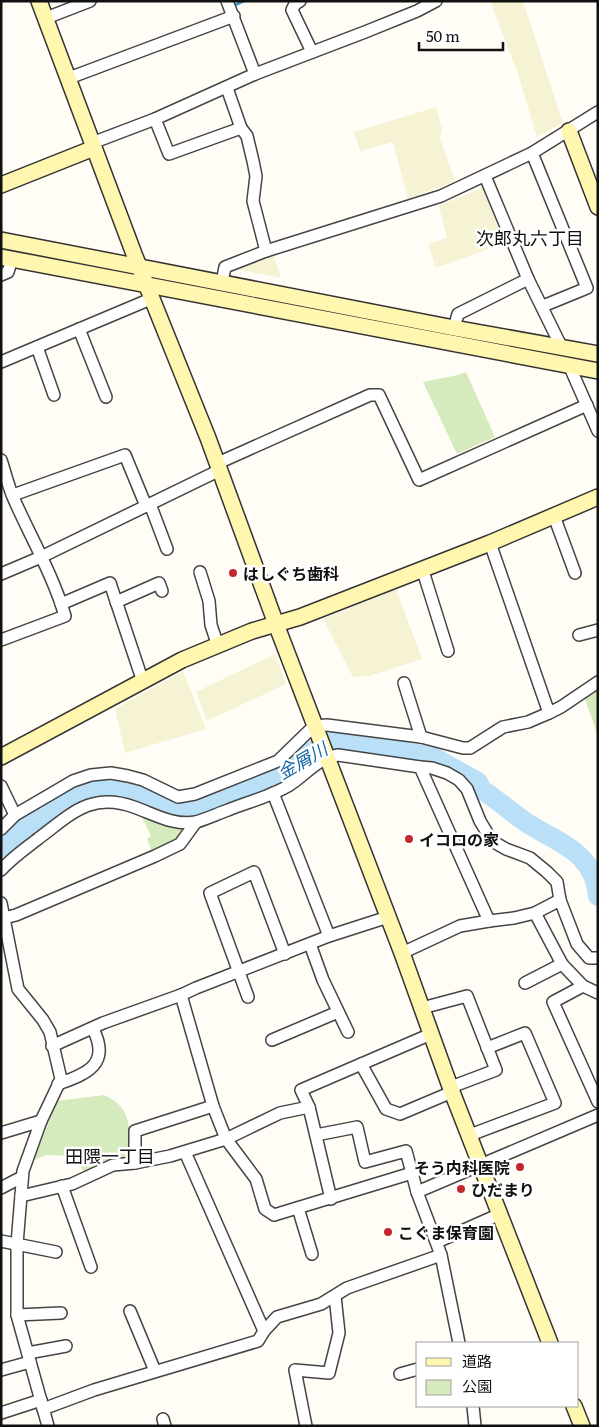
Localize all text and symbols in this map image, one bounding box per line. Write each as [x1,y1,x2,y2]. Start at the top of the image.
scale bar [419,20,503,52]
text: 50 m [426,24,460,47]
district label: 次郎丸六丁目 [476,224,584,251]
place label: はしぐち歯科 [243,561,339,585]
marker: はしぐち歯科 [227,567,239,579]
water label: 金屑川 [272,734,334,785]
place label: イコロの家 [419,827,499,851]
marker: イコロの家 [403,833,415,845]
district label: 田隈一丁目 [65,1142,155,1169]
place label: そう内科医院 [414,1155,510,1179]
marker: そう内科医院 [514,1161,526,1173]
place label: ひだまり [471,1177,535,1201]
marker: ひだまり [455,1183,467,1195]
place label: こぐま保育園 [398,1220,494,1244]
marker: こぐま保育園 [382,1226,394,1238]
legend [416,1342,579,1407]
text: 道路 [462,1349,492,1372]
text: 公園 [462,1374,492,1397]

